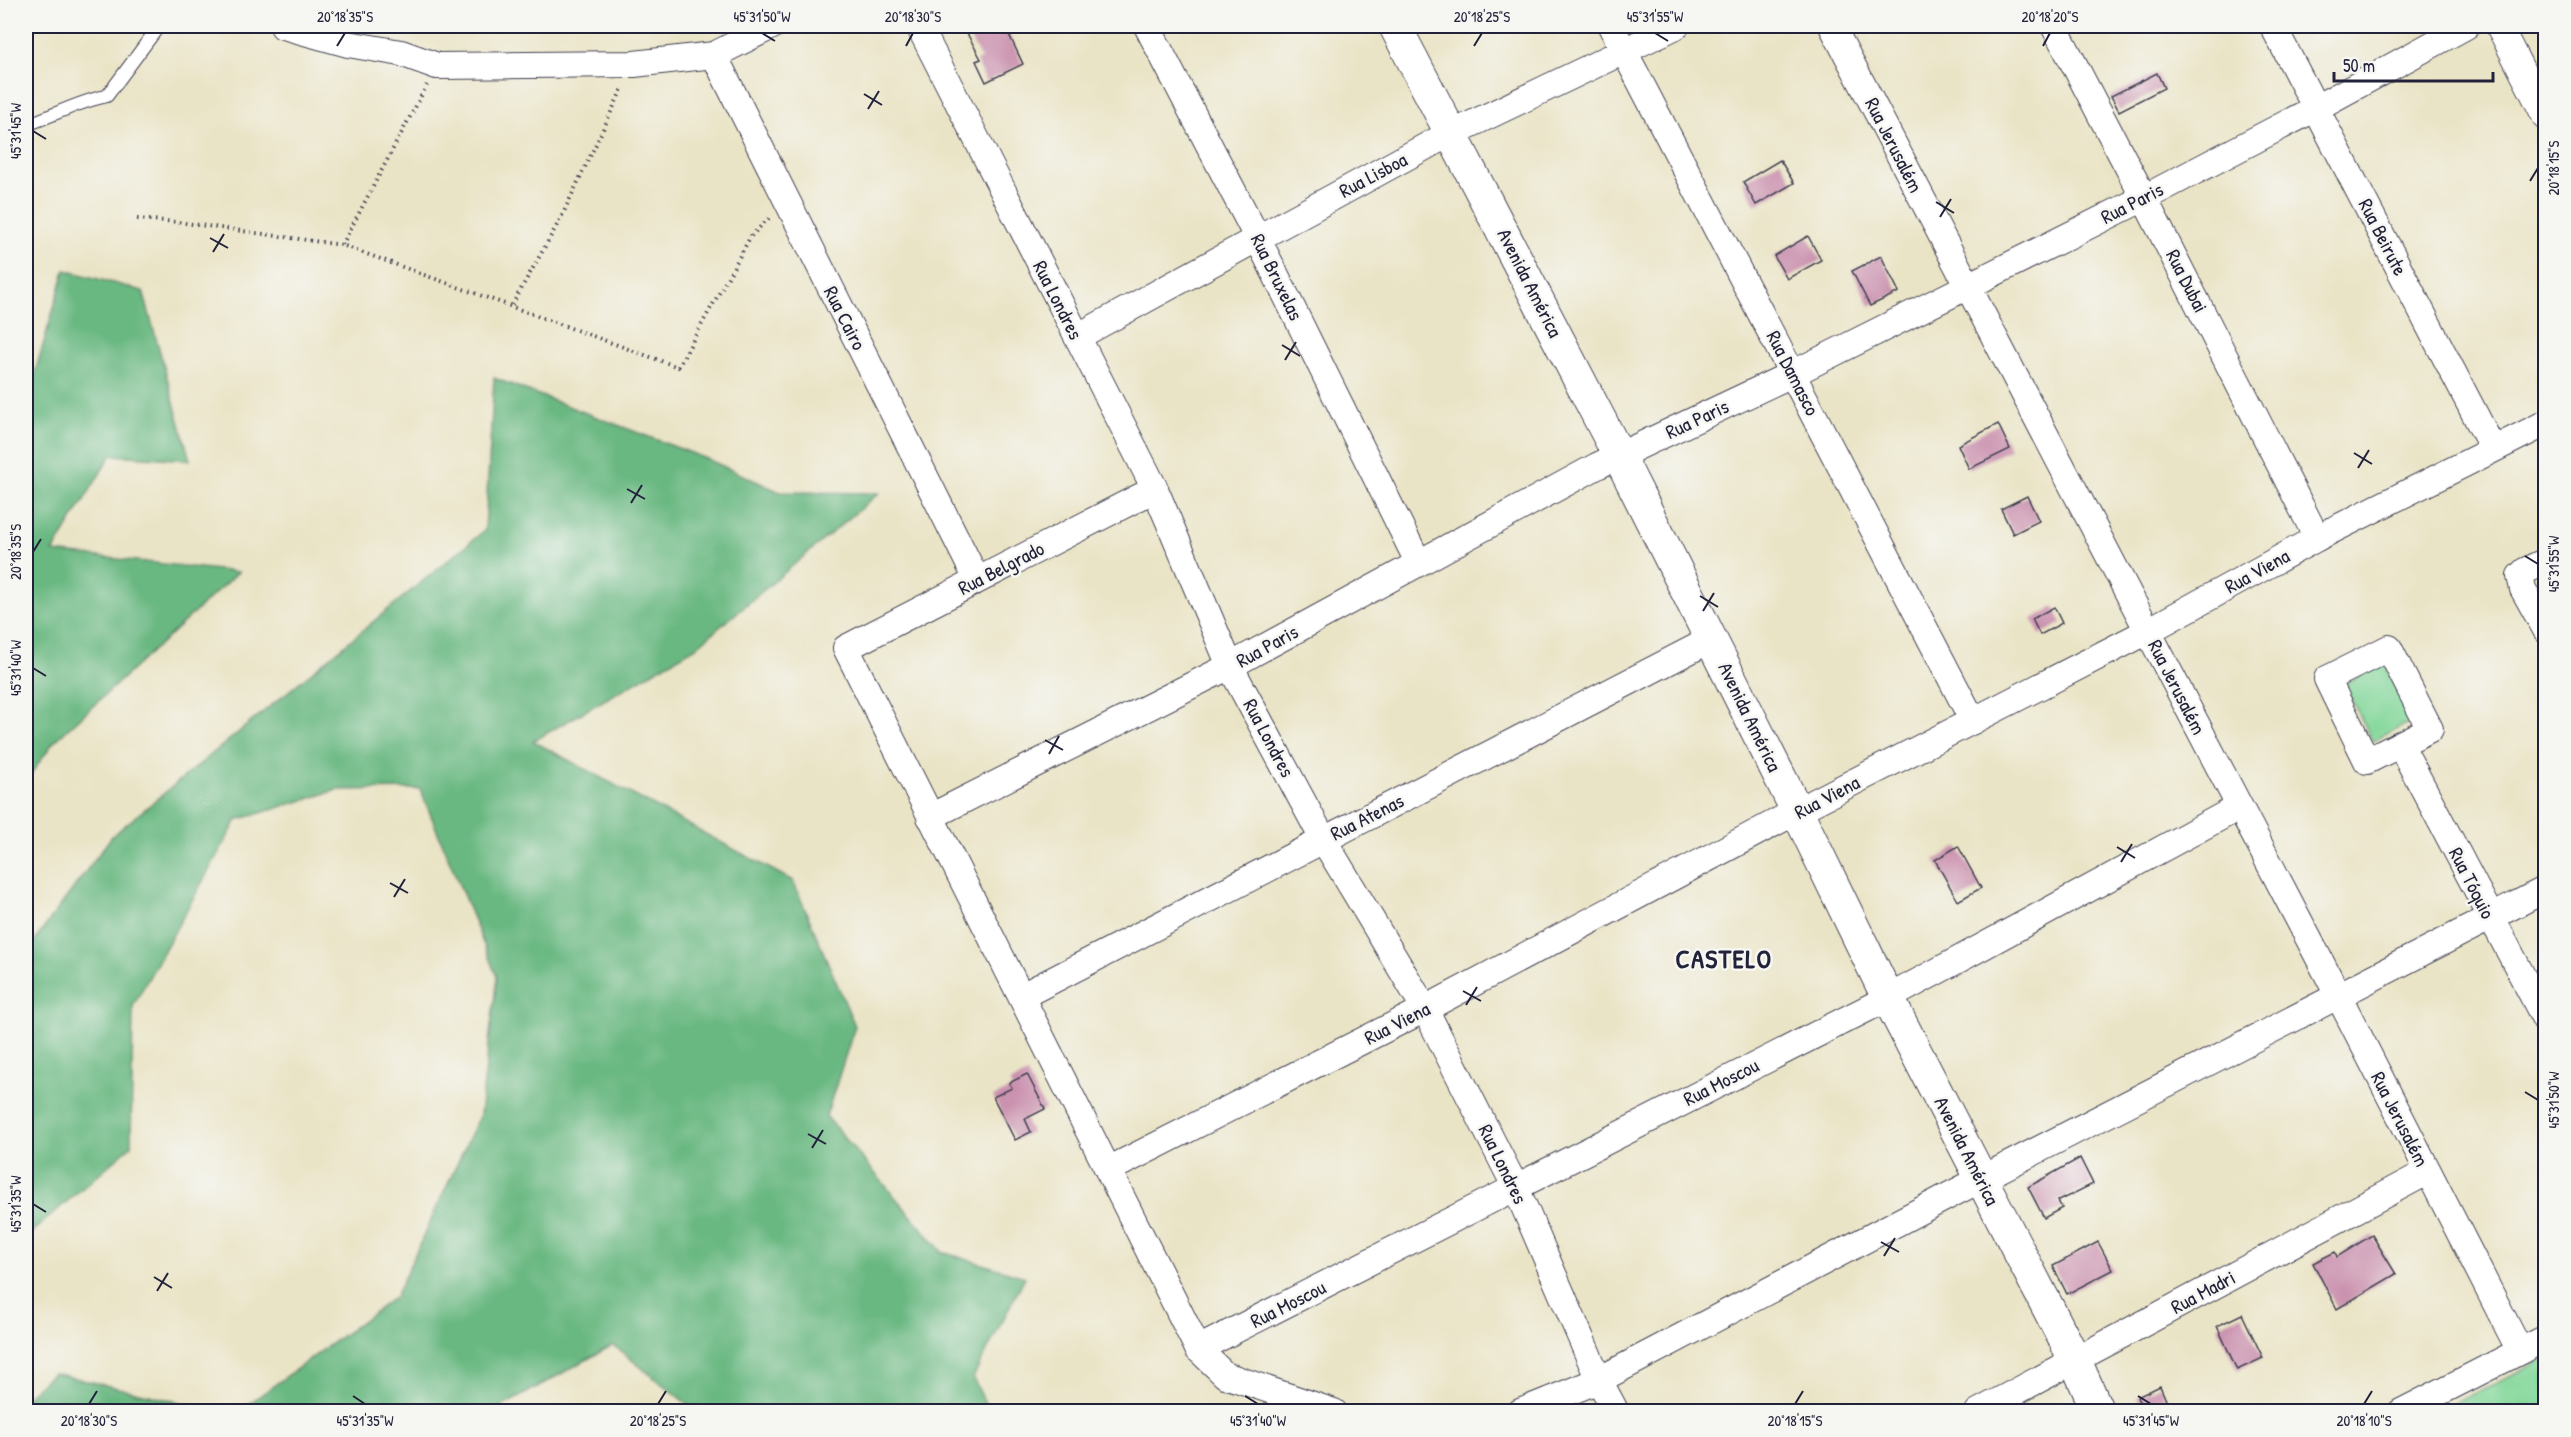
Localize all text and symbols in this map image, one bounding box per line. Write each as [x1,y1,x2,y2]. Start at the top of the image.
text: 20°18'35"S [317,6,373,27]
text: 45°31'50"W [734,6,791,27]
text: 20°18'30"S [885,6,941,27]
text: 20°18'25"S [1454,6,1510,27]
text: 45°31'55"W [1627,6,1684,27]
text: 20°18'20"S [2022,6,2079,27]
scale bar [2334,45,2493,83]
text: 50 m [2343,53,2375,78]
street label: Rua Jerusalém [1859,93,1930,197]
text: 45°31'45"W [5,102,26,159]
text: 20°18'15"S [2543,140,2564,195]
street label: Rua Lisboa [1334,145,1412,204]
street label: Rua Paris [2096,175,2168,230]
street label: Rua Beirute [2353,194,2414,280]
street label: Avenida América [1491,224,1569,342]
street label: Rua Bruxelas [1245,229,1310,325]
street label: Rua Dubai [2160,245,2215,317]
street label: Rua Londres [1027,256,1090,344]
street label: Rua Cairo [818,281,873,354]
street label: Rua Damasco [1761,326,1826,420]
street label: Rua Paris [1661,392,1733,445]
text: 20°18'35"S [5,524,26,580]
street label: Rua Belgrado [953,534,1048,601]
text: 45°31'55"W [2543,535,2564,592]
street label: Rua Viena [2220,542,2294,599]
street label: Rua Paris [1231,617,1303,674]
street label: Rua Jerusalém [2142,635,2213,739]
text: 45°31'40"W [5,639,26,696]
street label: Avenida América [1712,658,1789,776]
street label: Rua Londres [1238,694,1302,782]
street label: Rua Viena [1789,768,1864,825]
street label: Rua Atenas [1326,787,1408,846]
street label: Rua Tóquio [2443,842,2502,923]
district label: CASTELO [1675,941,1773,976]
street label: Rua Viena [1359,995,1434,1050]
street label: Rua Moscou [1679,1051,1763,1112]
street label: Rua Jerusalém [2365,1067,2436,1171]
text: 45°31'50"W [2543,1071,2564,1128]
street label: Avenida América [1928,1092,2006,1210]
street label: Rua Londres [1473,1120,1534,1208]
text: 45°31'35"W [5,1175,26,1232]
street label: Rua Madri [2166,1263,2240,1320]
street label: Rua Moscou [1246,1273,1330,1334]
text: 20°18'30"S [61,1410,117,1431]
text: 45°31'35"W [337,1410,394,1431]
text: 20°18'25"S [630,1410,686,1431]
text: 45°31'40"W [1230,1410,1287,1431]
text: 20°18'15"S [1768,1410,1823,1431]
text: 45°31'45"W [2123,1410,2180,1431]
text: 20°18'10"S [2336,1410,2392,1431]

